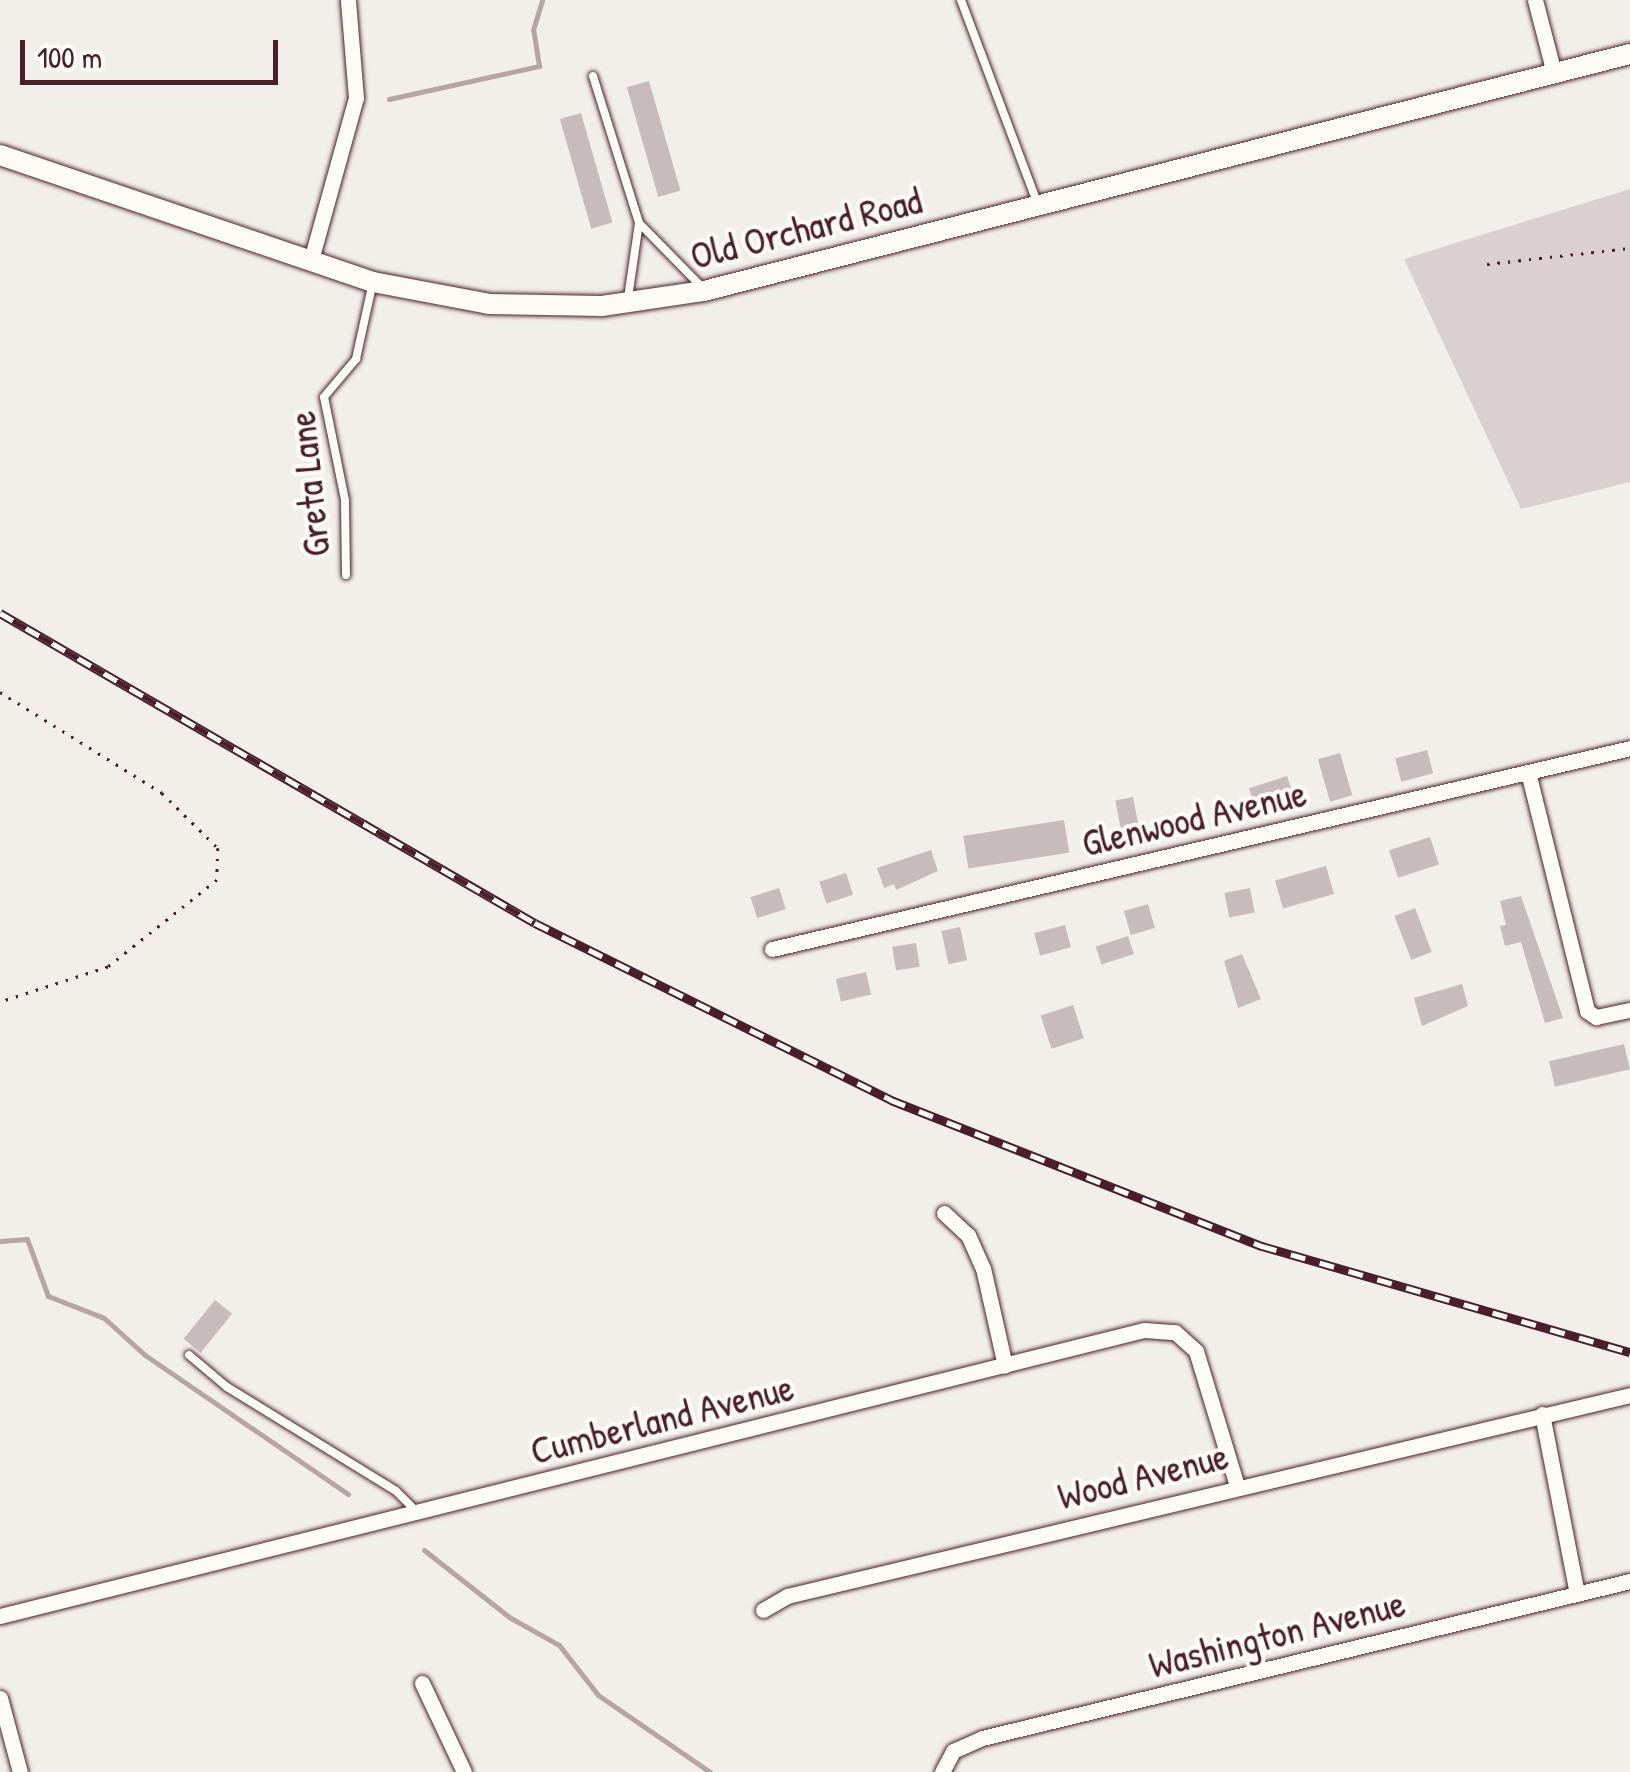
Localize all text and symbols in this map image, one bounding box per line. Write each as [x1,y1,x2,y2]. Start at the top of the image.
scale bar [25,20,282,82]
text: 100 m [37,37,102,77]
street label: Old Orchard Road [686,177,926,279]
street label: Greta Lane [279,409,339,559]
street label: Glenwood Avenue [1077,770,1311,866]
street label: Cumberland Avenue [526,1364,798,1474]
street label: Wood Avenue [1053,1433,1233,1519]
street label: Washington Avenue [1144,1580,1410,1688]

